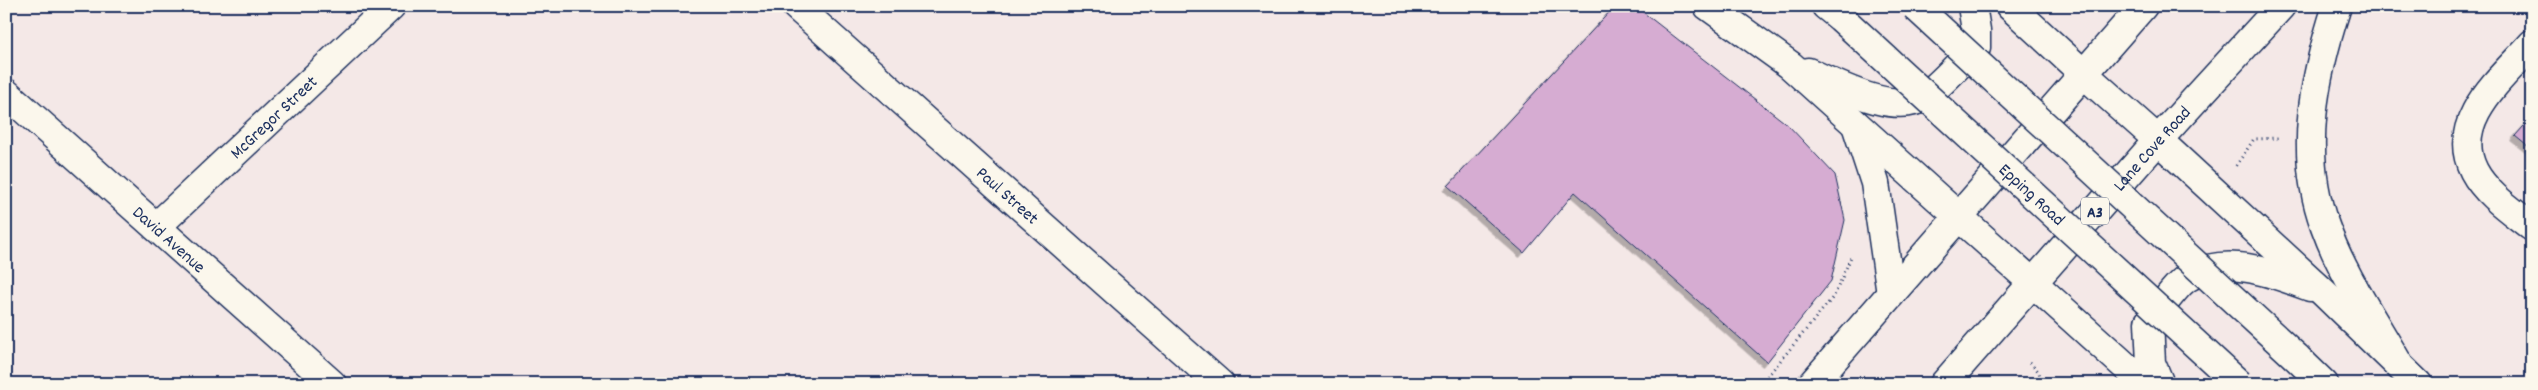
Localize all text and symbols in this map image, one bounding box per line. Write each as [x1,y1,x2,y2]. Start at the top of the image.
street label: McGregor Street [226,71,325,166]
street label: Lane Cove Road [2108,102,2198,198]
street label: Epping Road [1992,159,2069,233]
street label: Paul Street [969,162,1043,232]
road number: A3 [2081,198,2109,225]
street label: David Avenue [126,201,210,280]

